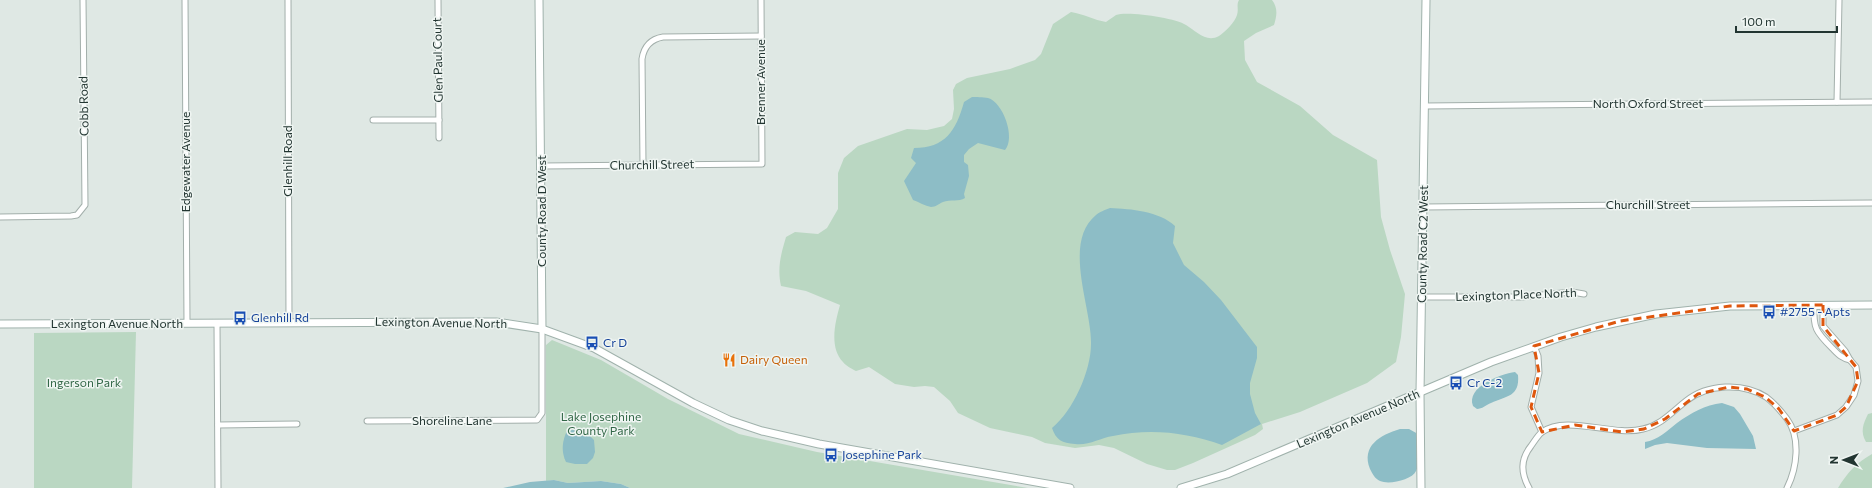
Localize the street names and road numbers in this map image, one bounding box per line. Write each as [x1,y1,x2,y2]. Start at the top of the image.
street label: Glen Paul Court [429,17,445,103]
street label: Brenner Avenue [753,39,767,125]
street label: Cobb Road [75,76,91,136]
street label: North Oxford Street [1593,96,1703,110]
street label: Edgewater Avenue [178,112,192,212]
street label: Glenhill Road [280,125,294,197]
street label: County Road D West [534,155,548,267]
street label: Churchill Street [610,156,694,172]
street label: County Road C2 West [1414,185,1430,303]
street label: Churchill Street [1606,197,1690,211]
street label: Lexington Place North [1455,285,1577,303]
street label: Lexington Avenue North [375,314,507,330]
street label: Lexington Avenue North [51,316,183,330]
street label: Lexington Avenue North [1294,386,1421,450]
street label: Shoreline Lane [412,413,492,427]

